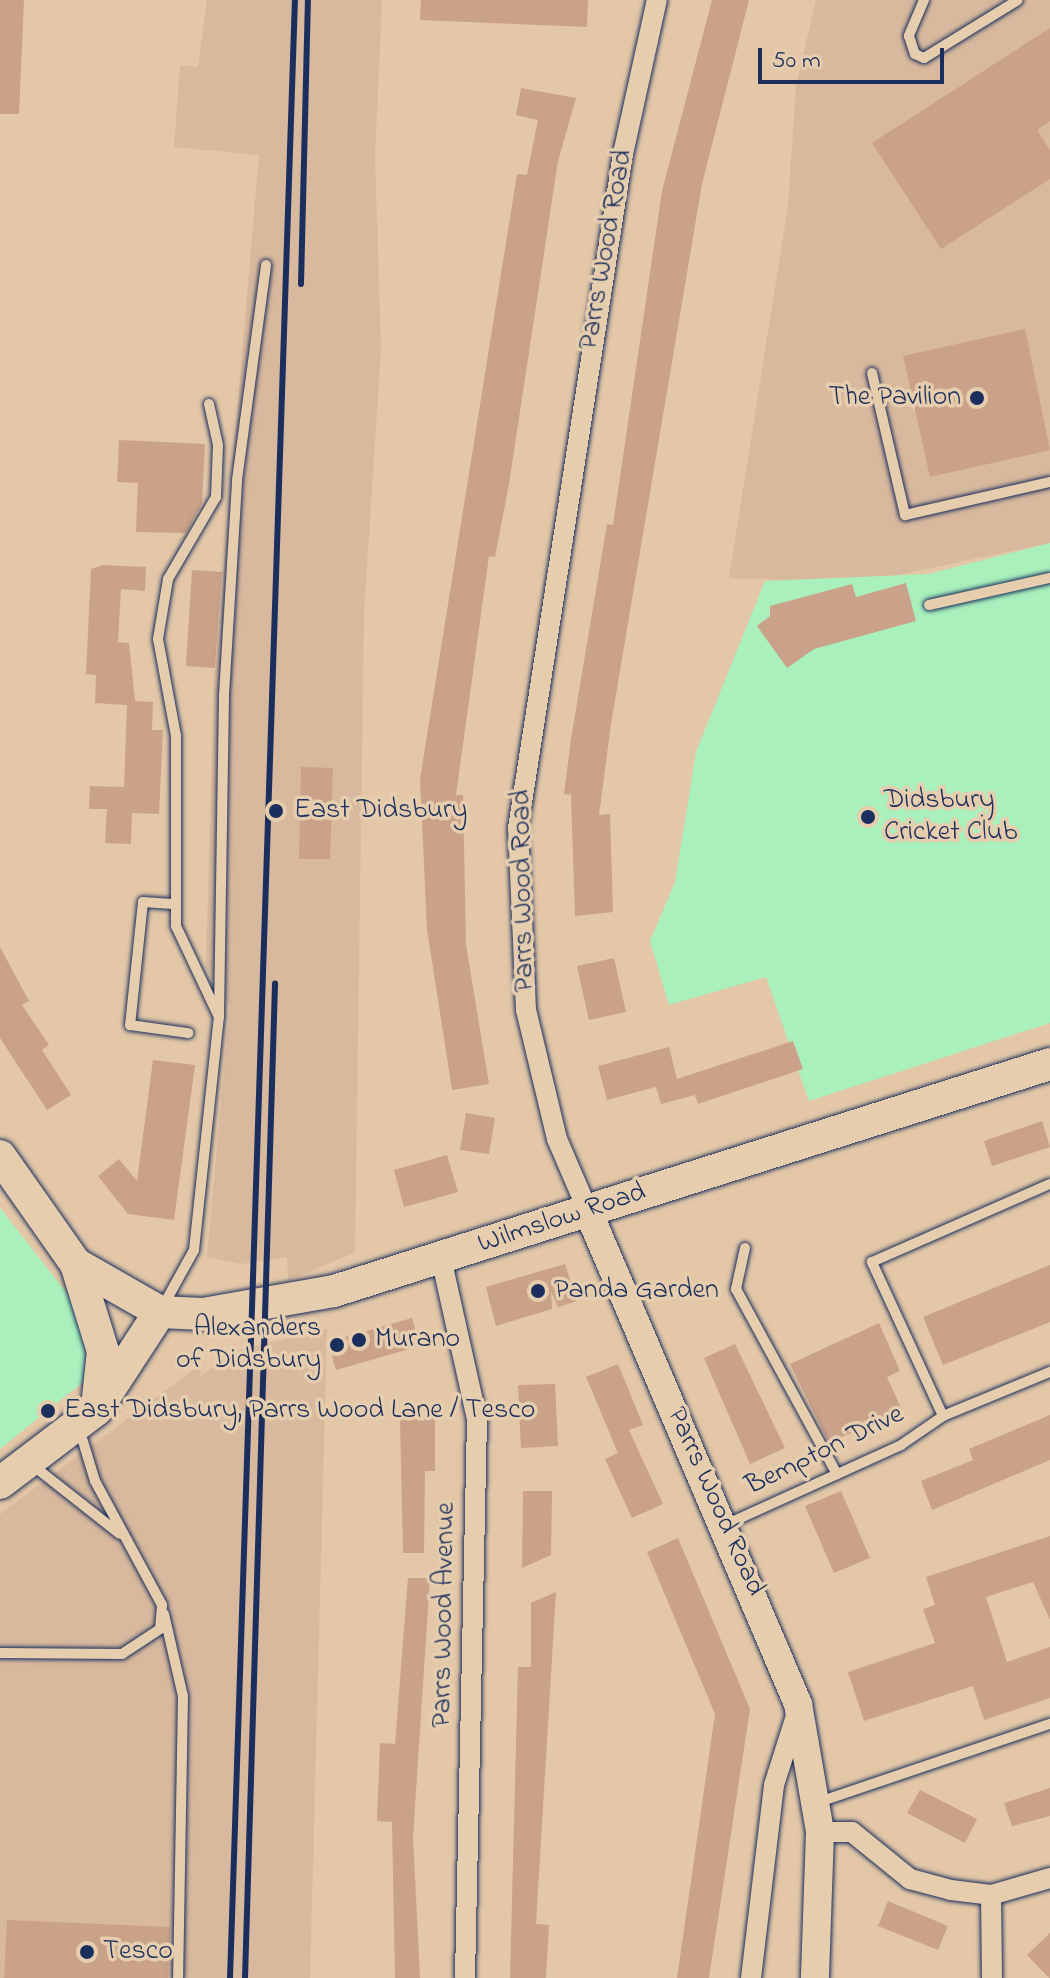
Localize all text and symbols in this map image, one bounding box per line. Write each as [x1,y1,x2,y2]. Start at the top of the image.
scale bar [762,32,948,82]
text: 50 m [772,44,821,79]
street label: Parrs Wood Road [573,147,641,353]
place label: The Pavilion [829,381,961,415]
marker: The Pavilion [968,389,986,407]
place label: Didsbury Cricket Club [884,784,1018,850]
street label: Parrs Wood Road [505,789,543,993]
place label: East Didsbury [294,794,467,828]
marker: East Didsbury [265,800,287,822]
marker: Didsbury Cricket Club [859,808,877,826]
street label: Wilmslow Road [474,1176,650,1262]
place label: Panda Garden [554,1274,719,1308]
marker: Panda Garden [529,1282,547,1300]
place label: Alexanders of Didsbury [176,1312,321,1378]
place label: Murano [375,1323,460,1357]
marker: Murano [350,1331,368,1349]
marker: Alexanders of Didsbury [328,1336,346,1354]
place label: East Didsbury, Parrs Wood Lane / Tesco [64,1394,535,1428]
street label: Bempton Drive [741,1398,909,1504]
marker: East Didsbury, Parrs Wood Lane / Tesco [39,1402,57,1420]
street label: Parrs Wood Road [658,1403,772,1601]
street label: Parrs Wood Avenue [426,1502,464,1728]
place label: Tesco [103,1935,173,1969]
marker: Tesco [78,1943,96,1961]

